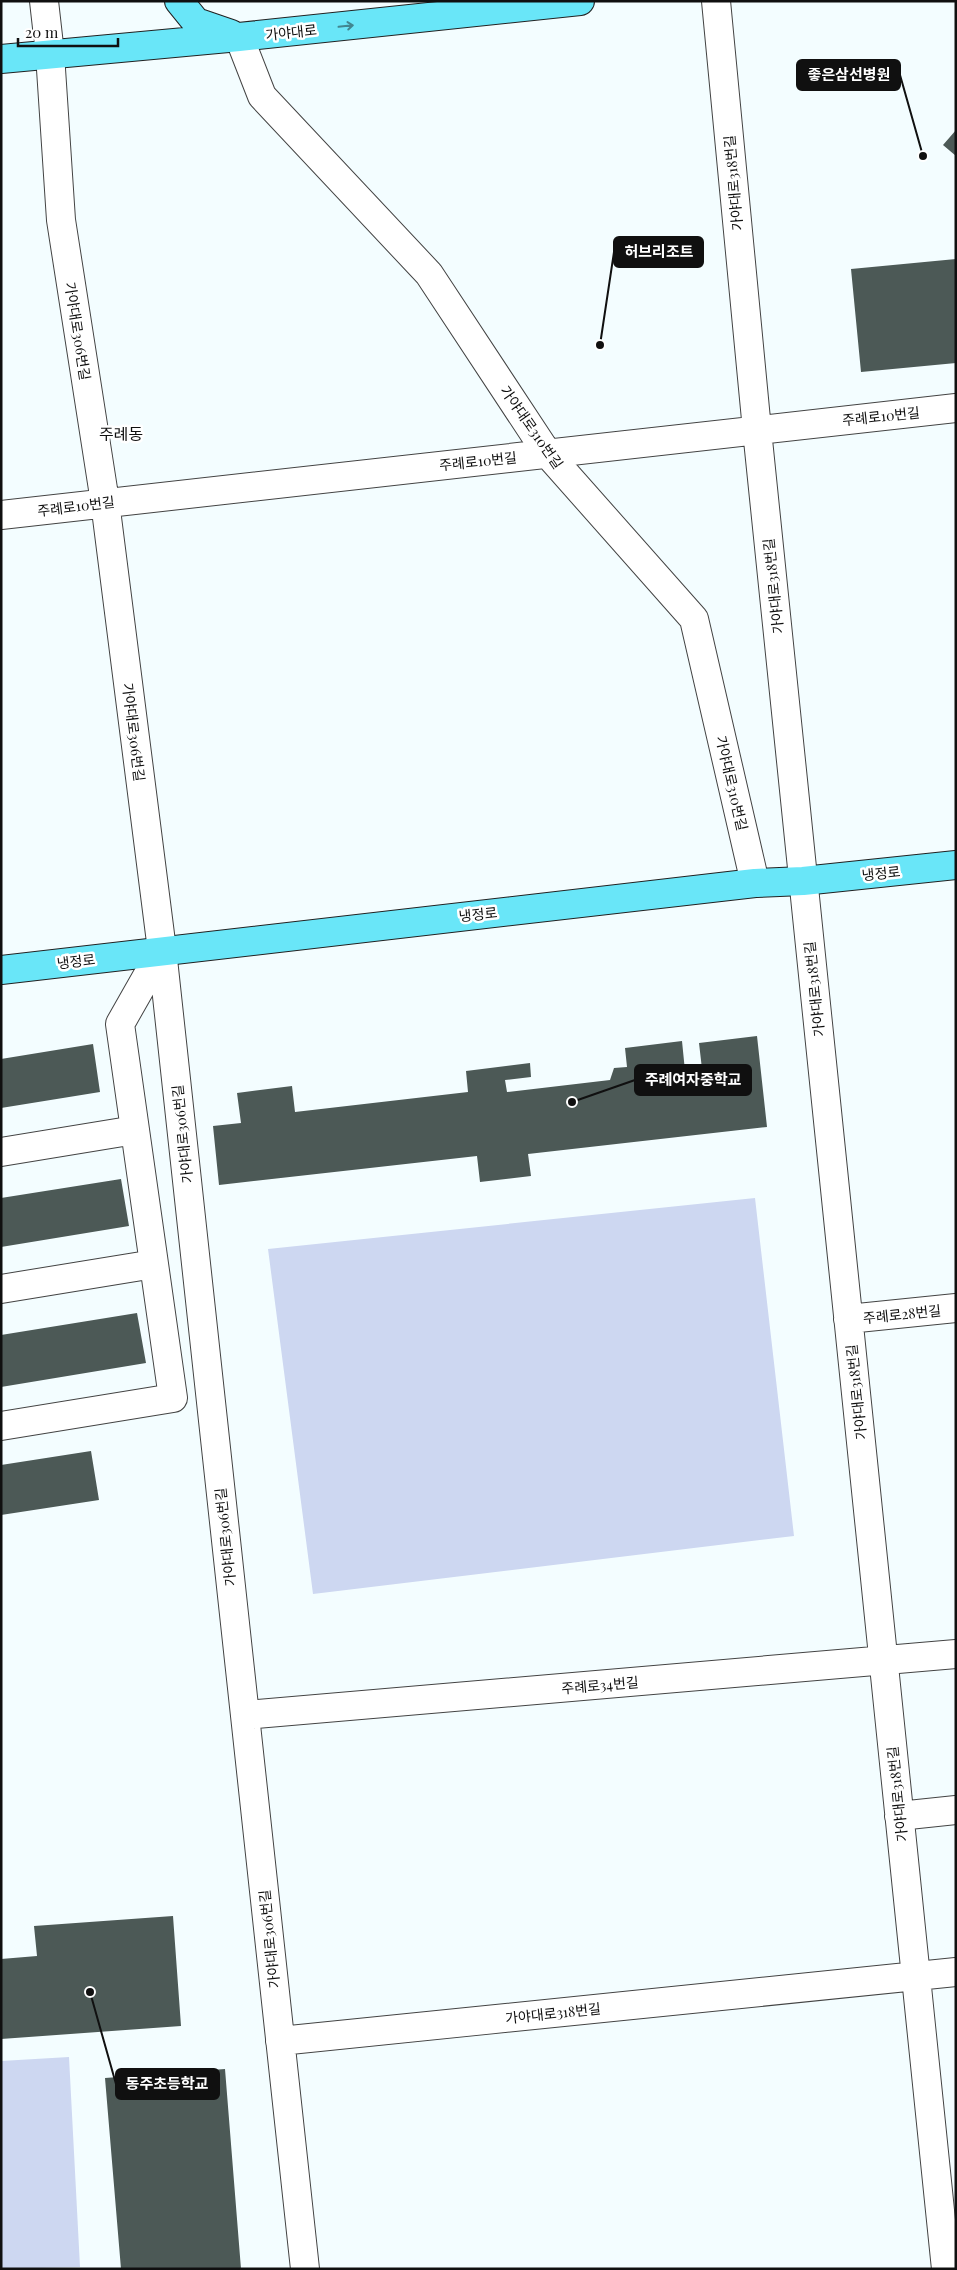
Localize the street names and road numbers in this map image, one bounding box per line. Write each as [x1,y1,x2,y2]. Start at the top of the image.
street label: 가야대로 [264,20,318,44]
street label: 가야대로318번길 [719,134,747,232]
street label: 가야대로306번길 [61,281,95,381]
street label: 가야대로310번길 [496,382,568,472]
street label: 주례로10번길 [841,402,921,430]
street label: 주례로10번길 [438,447,518,475]
street label: 주례로10번길 [36,492,116,520]
street label: 가야대로318번길 [759,537,787,635]
street label: 가야대로306번길 [119,682,149,782]
street label: 가야대로310번길 [712,734,752,832]
street label: 냉정로 [861,862,901,884]
street label: 냉정로 [458,903,498,925]
street label: 가야대로318번길 [800,940,828,1038]
street label: 냉정로 [56,949,96,973]
street label: 가야대로306번길 [167,1084,197,1184]
street label: 주례로28번길 [862,1300,942,1328]
street label: 가야대로318번길 [842,1343,870,1441]
street label: 가야대로306번길 [210,1487,240,1587]
street label: 주례로34번길 [560,1672,640,1698]
street label: 가야대로318번길 [883,1745,911,1843]
street label: 가야대로306번길 [254,1889,284,1989]
street label: 가야대로318번길 [504,1999,602,2027]

